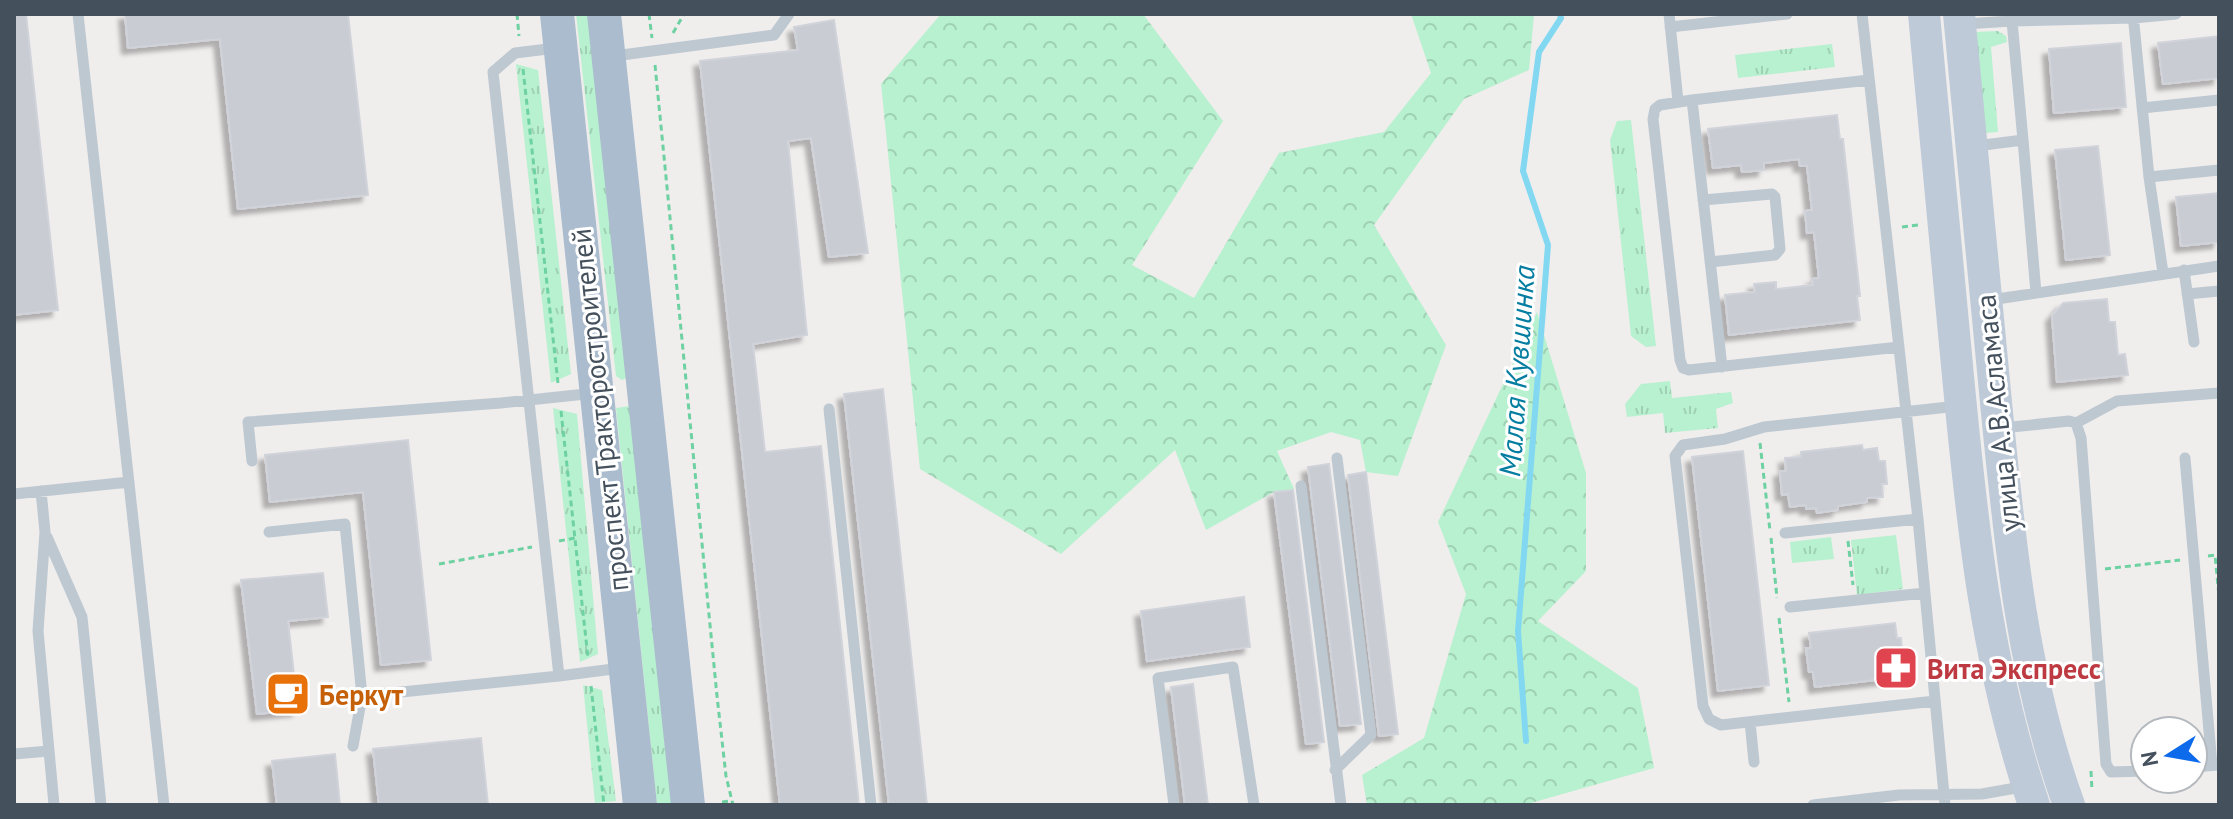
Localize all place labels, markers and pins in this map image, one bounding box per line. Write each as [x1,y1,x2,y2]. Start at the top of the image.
pharmacy icon: Вита Экспресс [1872,644,1920,692]
place label: Вита Экспресс [1927,650,2101,687]
cafe icon: Беркут [264,670,312,718]
place label: Беркут [319,676,404,713]

